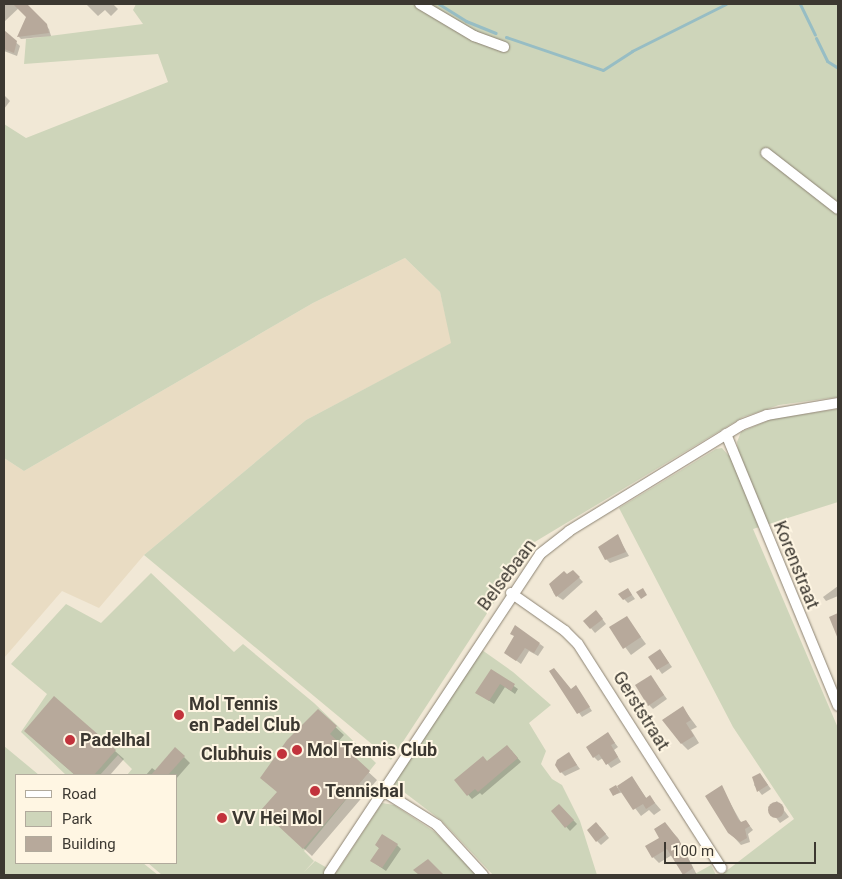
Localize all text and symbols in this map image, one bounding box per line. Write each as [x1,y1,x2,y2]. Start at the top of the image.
street label: Korenstraat [769,518,823,612]
street label: Belsebaan [473,535,541,615]
street label: Gerststraat [608,667,674,755]
place label: Mol Tennis en Padel Club [189,694,300,736]
marker: Mol Tennis en Padel Club [173,709,185,721]
place label: Padelhal [80,729,150,751]
marker: Padelhal [64,734,76,746]
place label: Mol Tennis Club [307,739,438,761]
place label: Clubhuis [201,743,272,765]
marker: Mol Tennis Club [291,744,303,756]
marker: Clubhuis [276,748,288,760]
legend [15,774,178,864]
place label: Tennishal [325,780,404,802]
text: Road [62,785,96,803]
marker: Tennishal [309,785,321,797]
place label: VV Hei Mol [232,807,322,829]
text: Park [62,810,92,828]
marker: VV Hei Mol [216,812,228,824]
scale bar [667,832,820,864]
text: Building [62,835,116,853]
text: 100 m [672,842,714,860]

